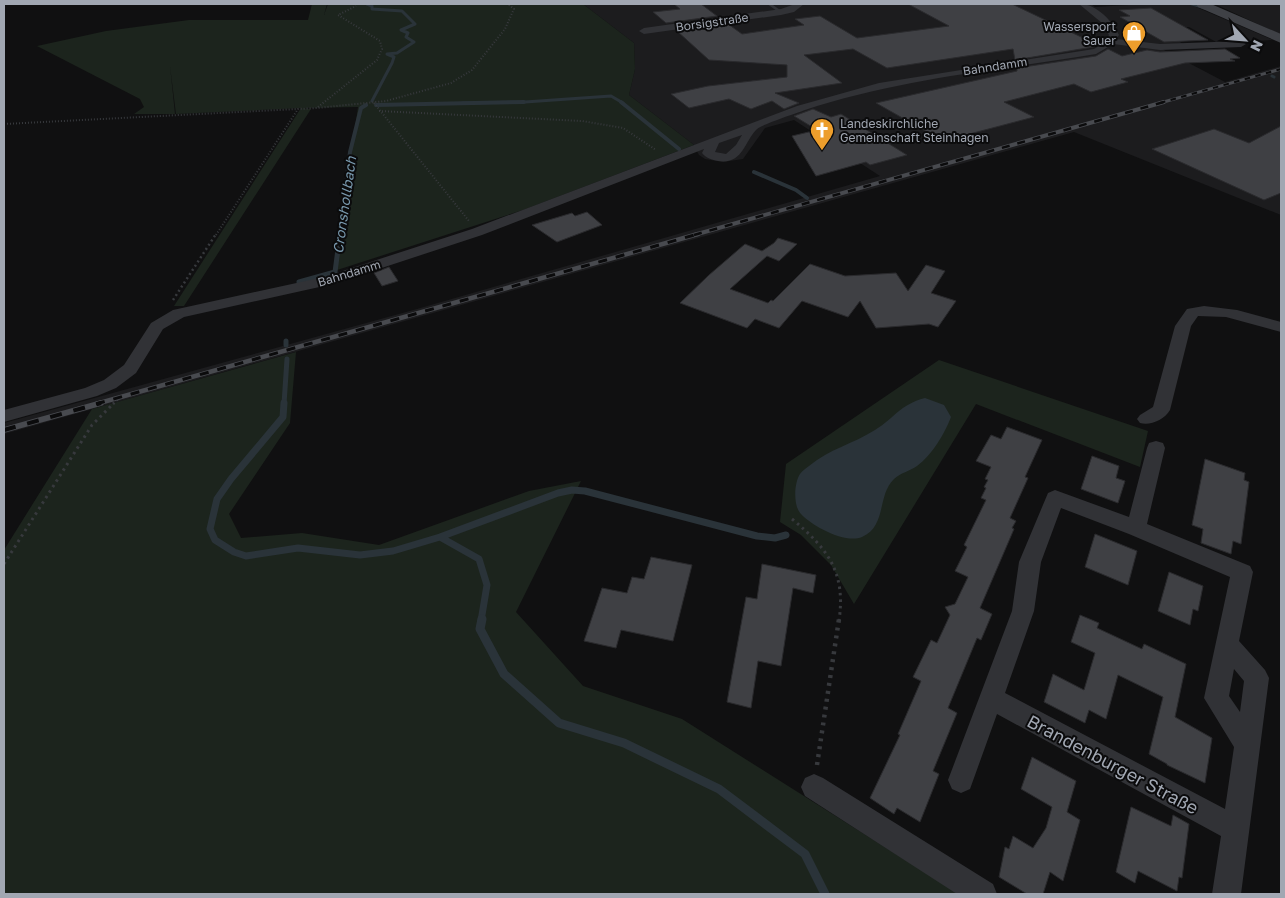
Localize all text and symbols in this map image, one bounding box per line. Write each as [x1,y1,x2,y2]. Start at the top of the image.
street label: Borsigstraße [675,9,749,35]
north arrow [1220,15,1270,65]
place label: Wassersport Sauer [1043,19,1116,48]
shop icon: Wassersport Sauer [1121,20,1147,54]
text: N [1247,37,1267,54]
street label: Bahndamm [962,54,1028,78]
place label: Landeskirchliche Gemeinschaft Steinhagen [840,116,989,145]
church icon: Landeskirchliche Gemeinschaft Steinhagen [809,117,835,151]
water label: Cronshollbach [329,154,359,255]
street label: Bahndamm [316,256,382,290]
street label: Brandenburger Straße [1024,709,1202,819]

